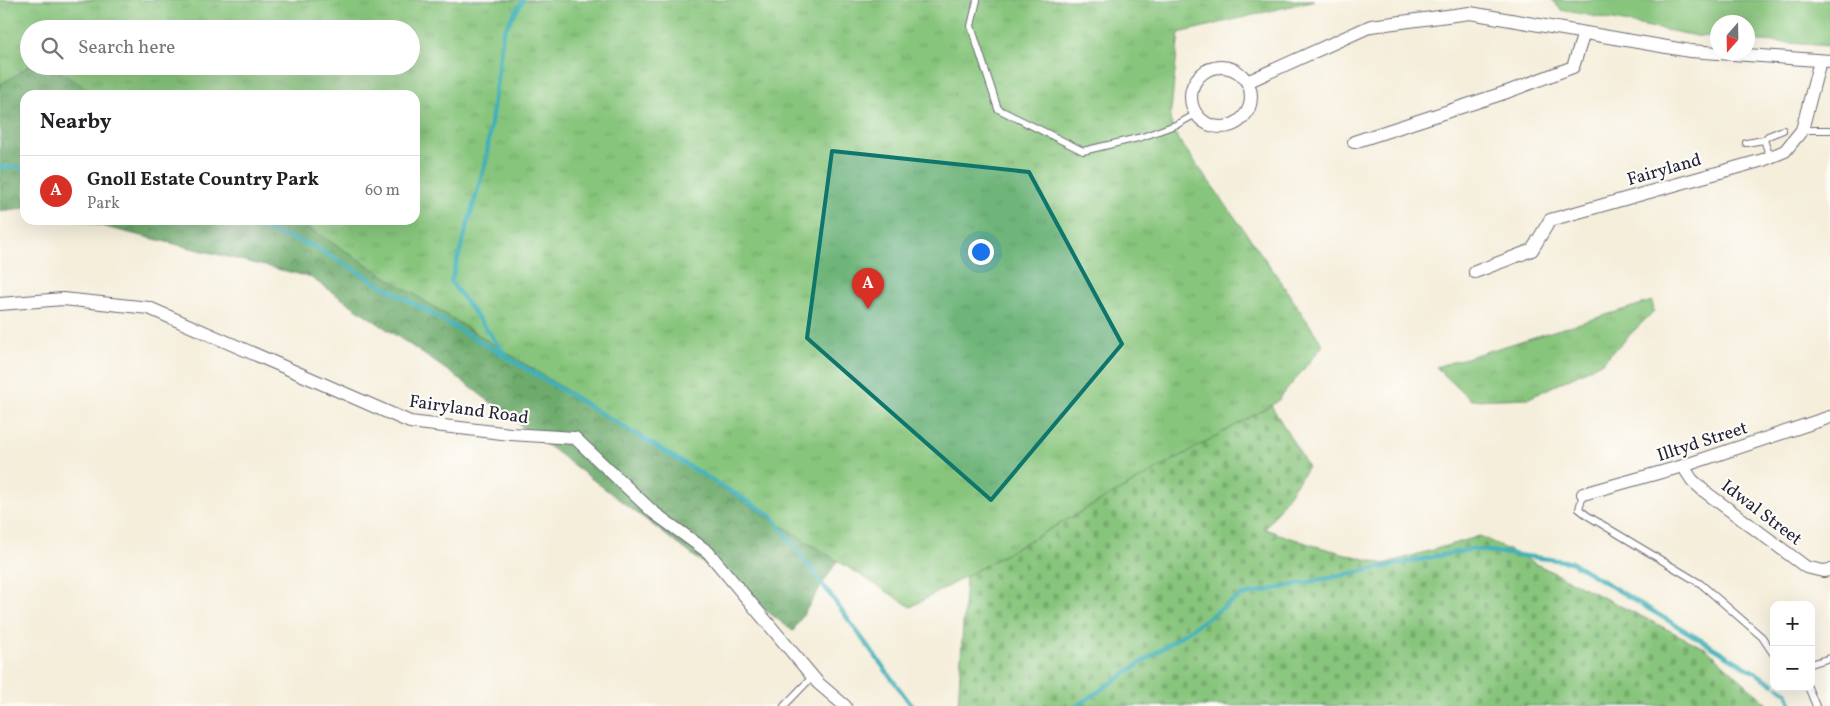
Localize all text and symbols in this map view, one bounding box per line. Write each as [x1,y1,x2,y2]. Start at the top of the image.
north arrow [1710,15,1755,60]
search box [20,20,420,75]
icon: search [38,34,66,62]
text: Search here [78,35,175,61]
text: Nearby [40,108,111,137]
street label: Fairyland [1624,148,1704,193]
text: Gnoll Estate Country Park [87,167,319,193]
text: A [50,180,62,202]
text: 60 m [365,180,400,202]
text: Park [87,193,120,215]
your location [968,239,994,265]
pin: A [852,268,884,309]
street label: Fairyland Road [407,390,530,431]
street label: Illtyd Street [1654,416,1751,469]
street label: Idwal Street [1715,474,1807,552]
map controls [1770,601,1815,691]
button: + [1770,601,1815,646]
button: − [1770,646,1815,691]

